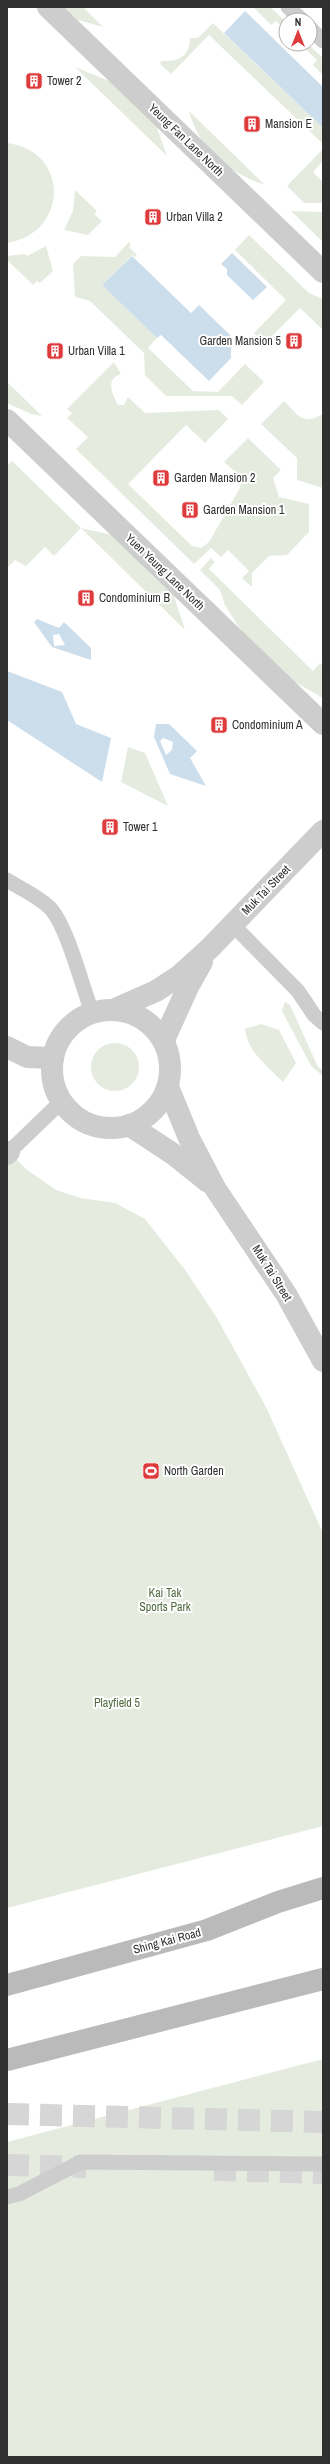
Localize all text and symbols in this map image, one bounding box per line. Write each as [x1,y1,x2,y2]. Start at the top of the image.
north arrow [278,12,318,52]
text: N [295,15,301,29]
building icon: Tower 2 [24,71,44,91]
place label: Tower 2 [47,73,81,89]
street label: Yeung Fan Lane North [145,100,227,180]
building icon: Mansion E [242,114,262,134]
place label: Mansion E [265,116,312,132]
building icon: Urban Villa 2 [143,207,163,227]
place label: Urban Villa 2 [166,209,223,225]
building icon: Garden Mansion 5 [284,331,304,351]
place label: Garden Mansion 5 [199,333,282,349]
building icon: Urban Villa 1 [45,341,65,361]
place label: Urban Villa 1 [68,343,125,359]
building icon: Garden Mansion 2 [151,468,171,488]
place label: Garden Mansion 2 [174,470,256,486]
building icon: Garden Mansion 1 [180,500,200,520]
place label: Garden Mansion 1 [203,502,285,518]
street label: Yuen Yeung Lane North [122,530,208,614]
building icon: Condominium B [76,588,96,608]
place label: Condominium B [99,590,171,606]
building icon: Condominium A [209,715,229,735]
place label: Condominium A [232,717,303,733]
building icon: Tower 1 [100,817,120,837]
place label: Tower 1 [123,819,158,835]
street label: Muk Tai Street [238,861,294,918]
street label: Muk Tai Street [248,1242,296,1304]
sports icon: North Garden [141,1461,161,1481]
place label: North Garden [164,1463,224,1479]
park label: Kai Tak Sports Park [139,1585,191,1615]
park label: Playfield 5 [94,1695,140,1711]
street label: Shing Kai Road [131,1924,203,1958]

